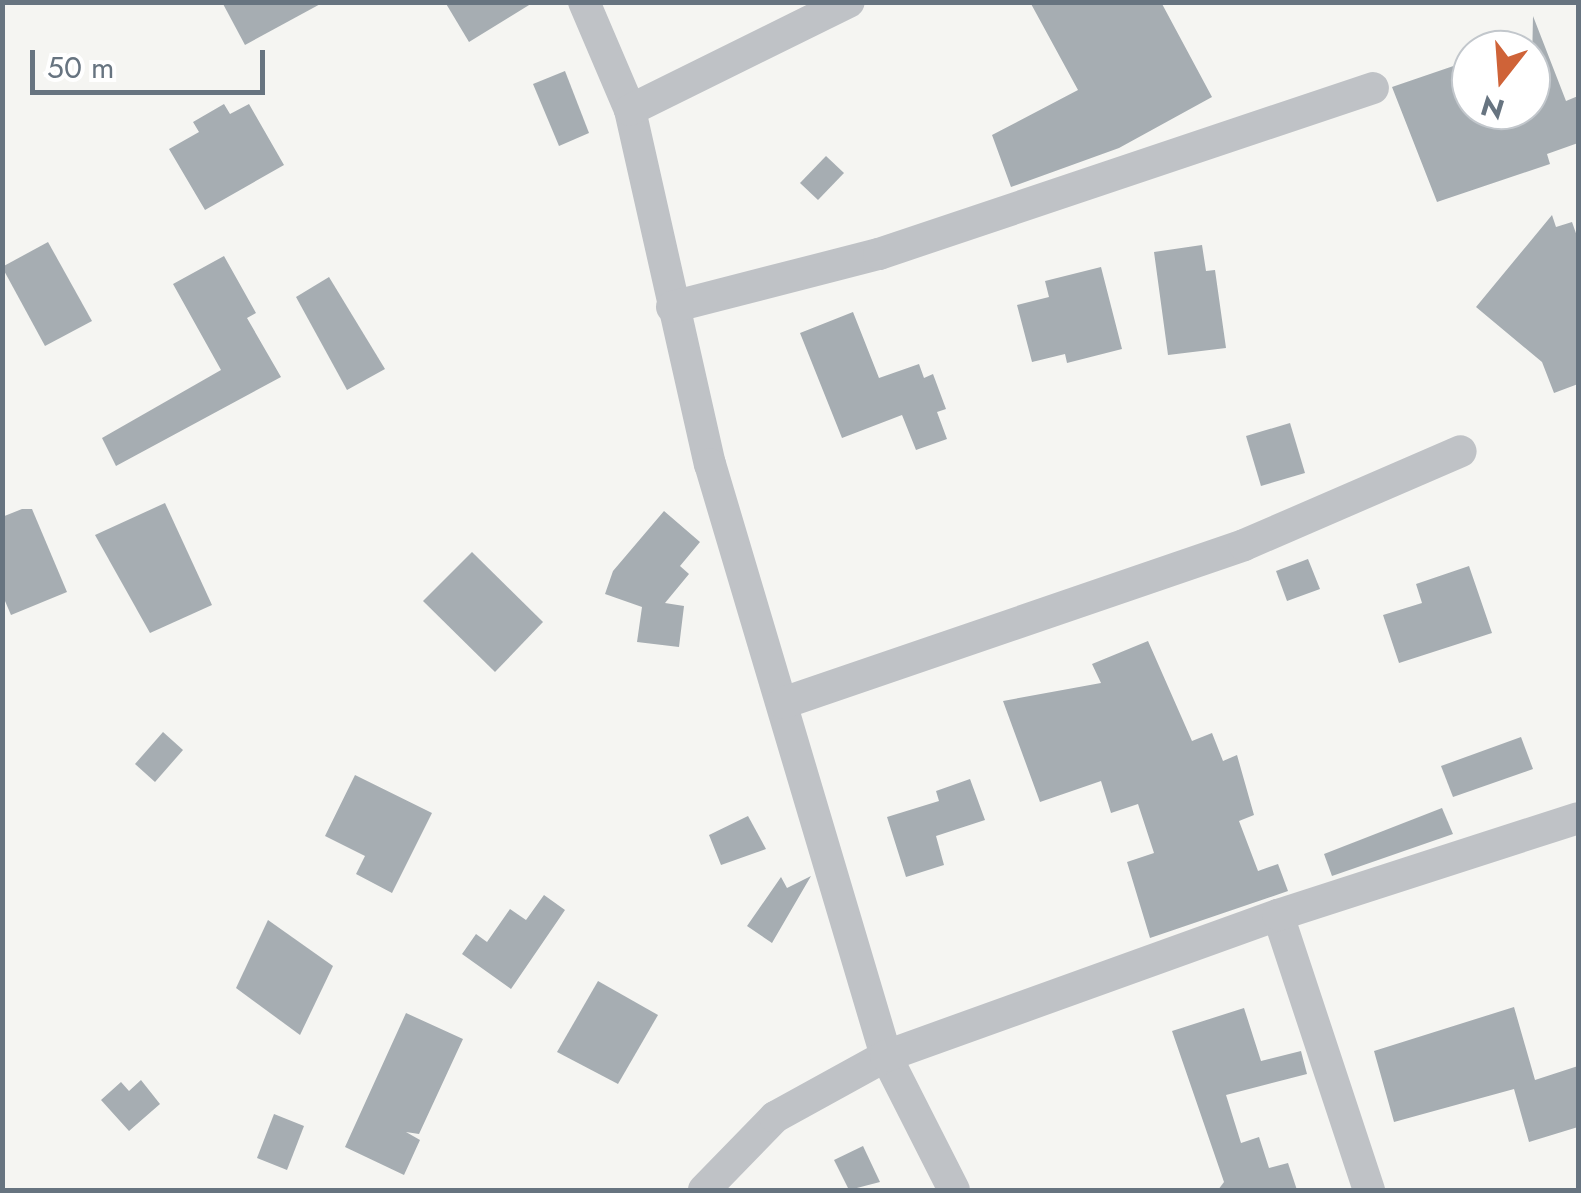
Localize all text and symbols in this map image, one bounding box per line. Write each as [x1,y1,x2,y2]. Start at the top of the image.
scale bar [35,30,270,92]
north arrow [1451,30,1551,130]
text: 50 m [47,46,114,89]
text: N [1476,84,1509,130]

